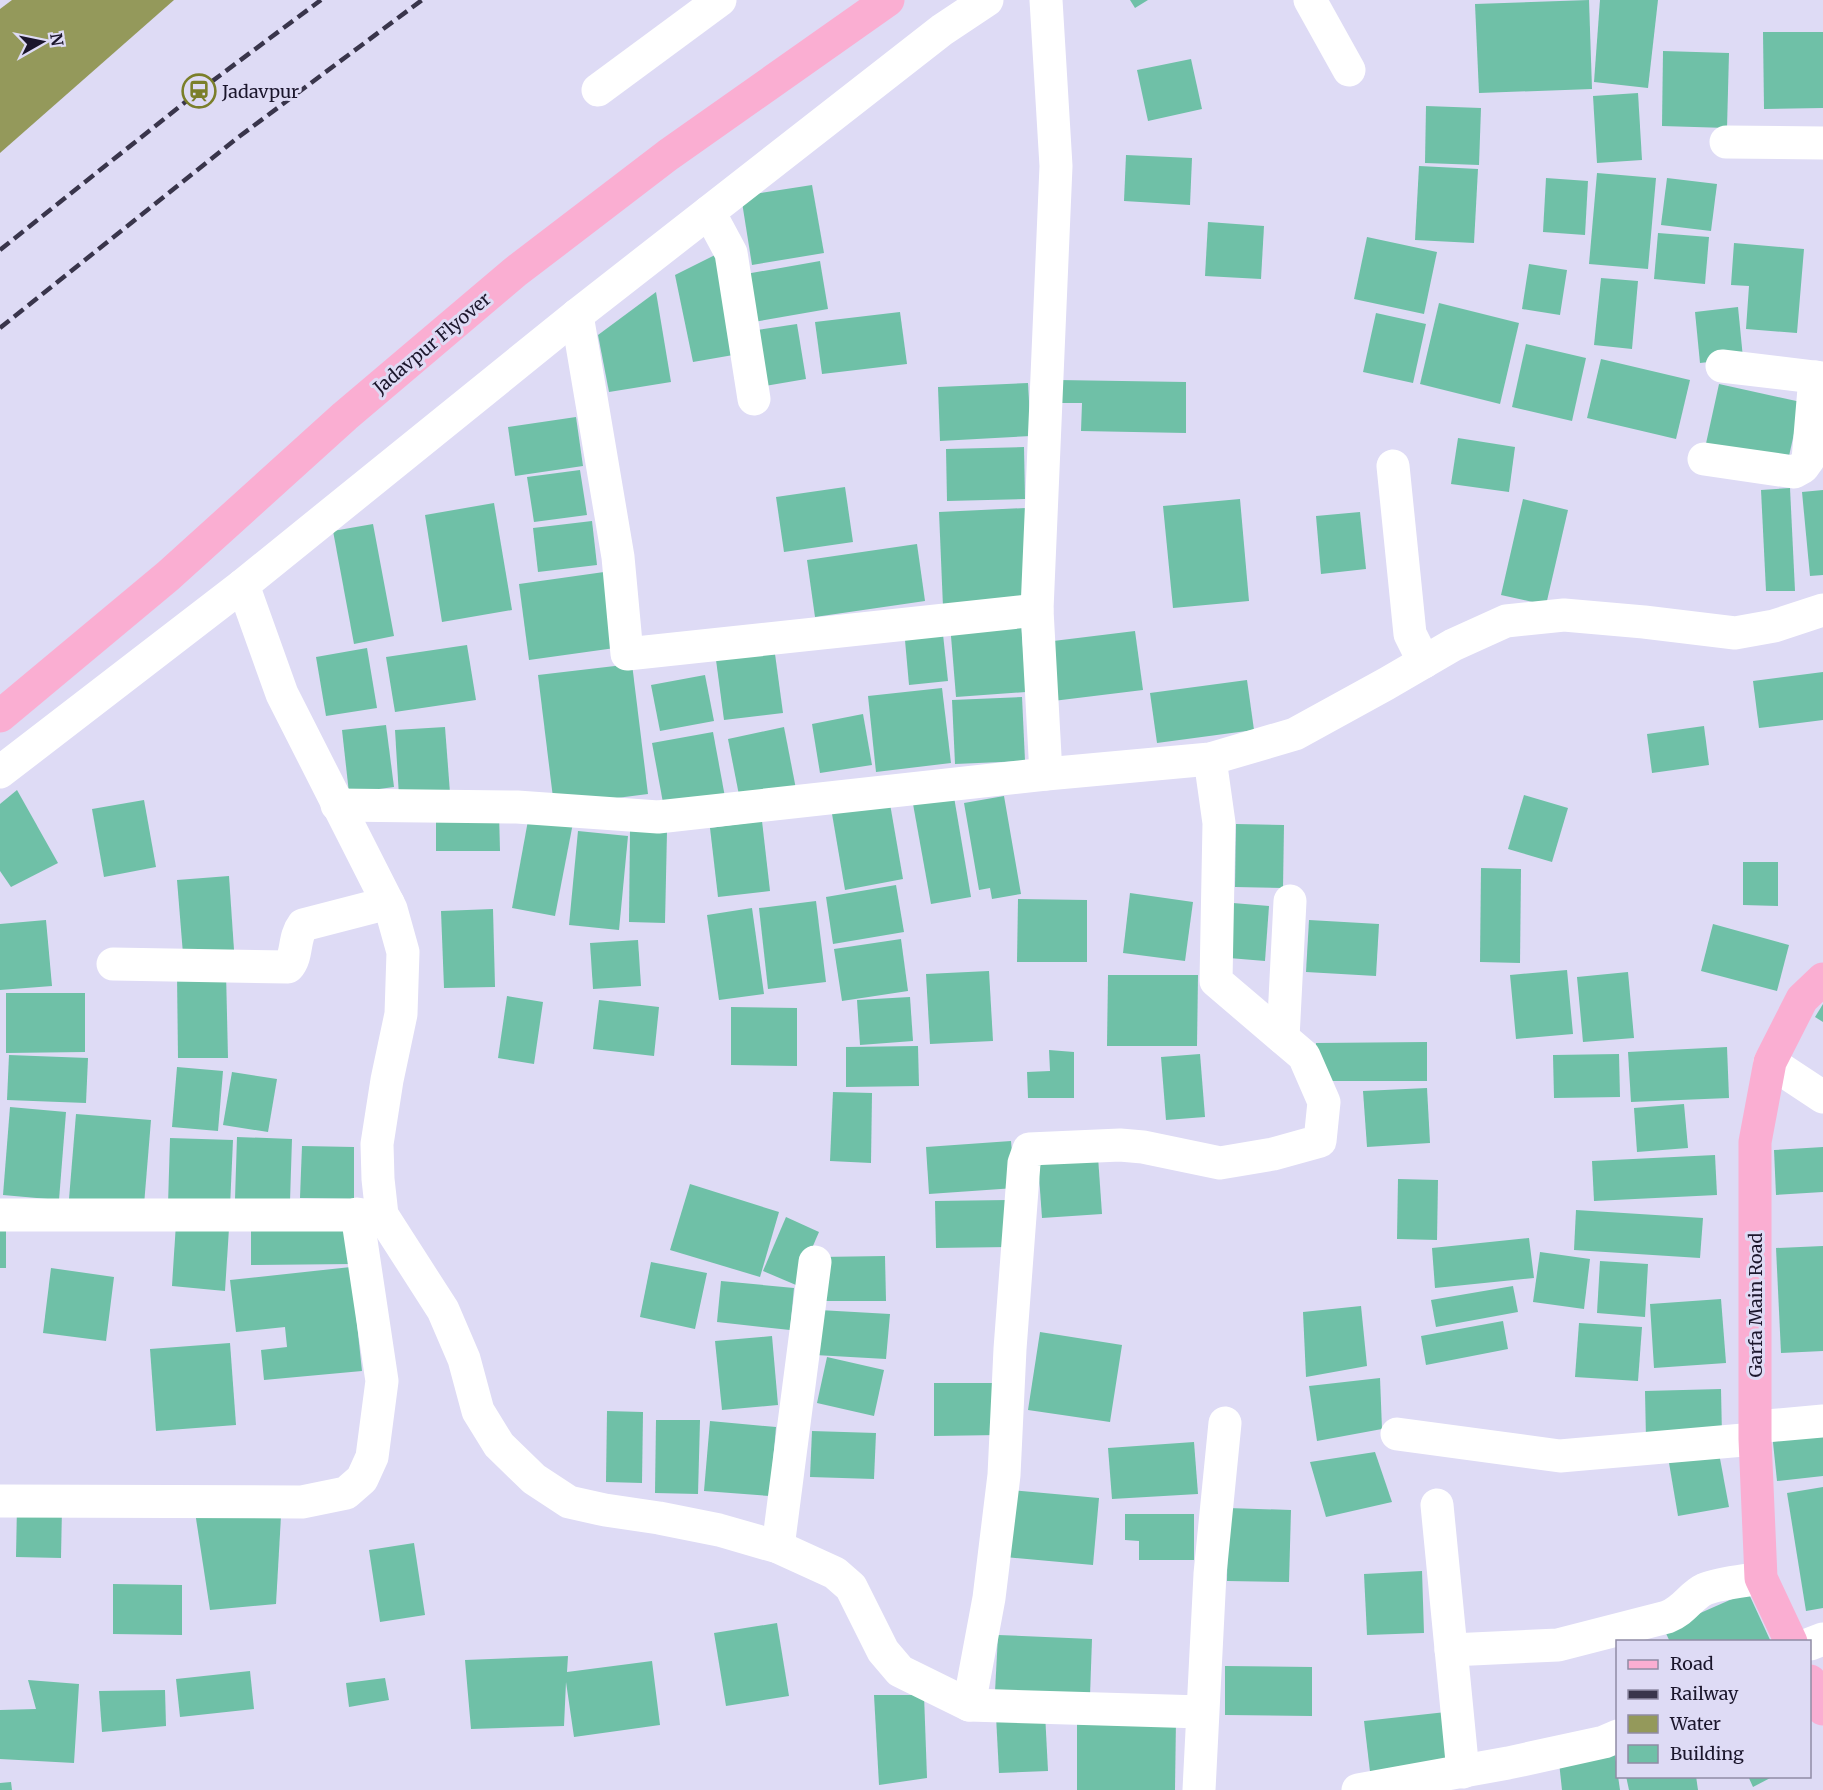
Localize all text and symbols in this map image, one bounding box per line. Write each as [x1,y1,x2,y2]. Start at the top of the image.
north arrow [12,12,72,72]
text: N [46,32,68,48]
station icon: Jadavpur [181,73,217,109]
place label: Jadavpur [221,80,299,103]
street label: Jadavpur Flyover [368,287,495,399]
street label: Garfa Main Road [1744,1232,1767,1377]
legend [1616,1640,1811,1778]
text: Road [1670,1652,1714,1675]
text: Railway [1670,1682,1739,1705]
text: Water [1669,1712,1721,1735]
text: Building [1670,1742,1744,1765]

